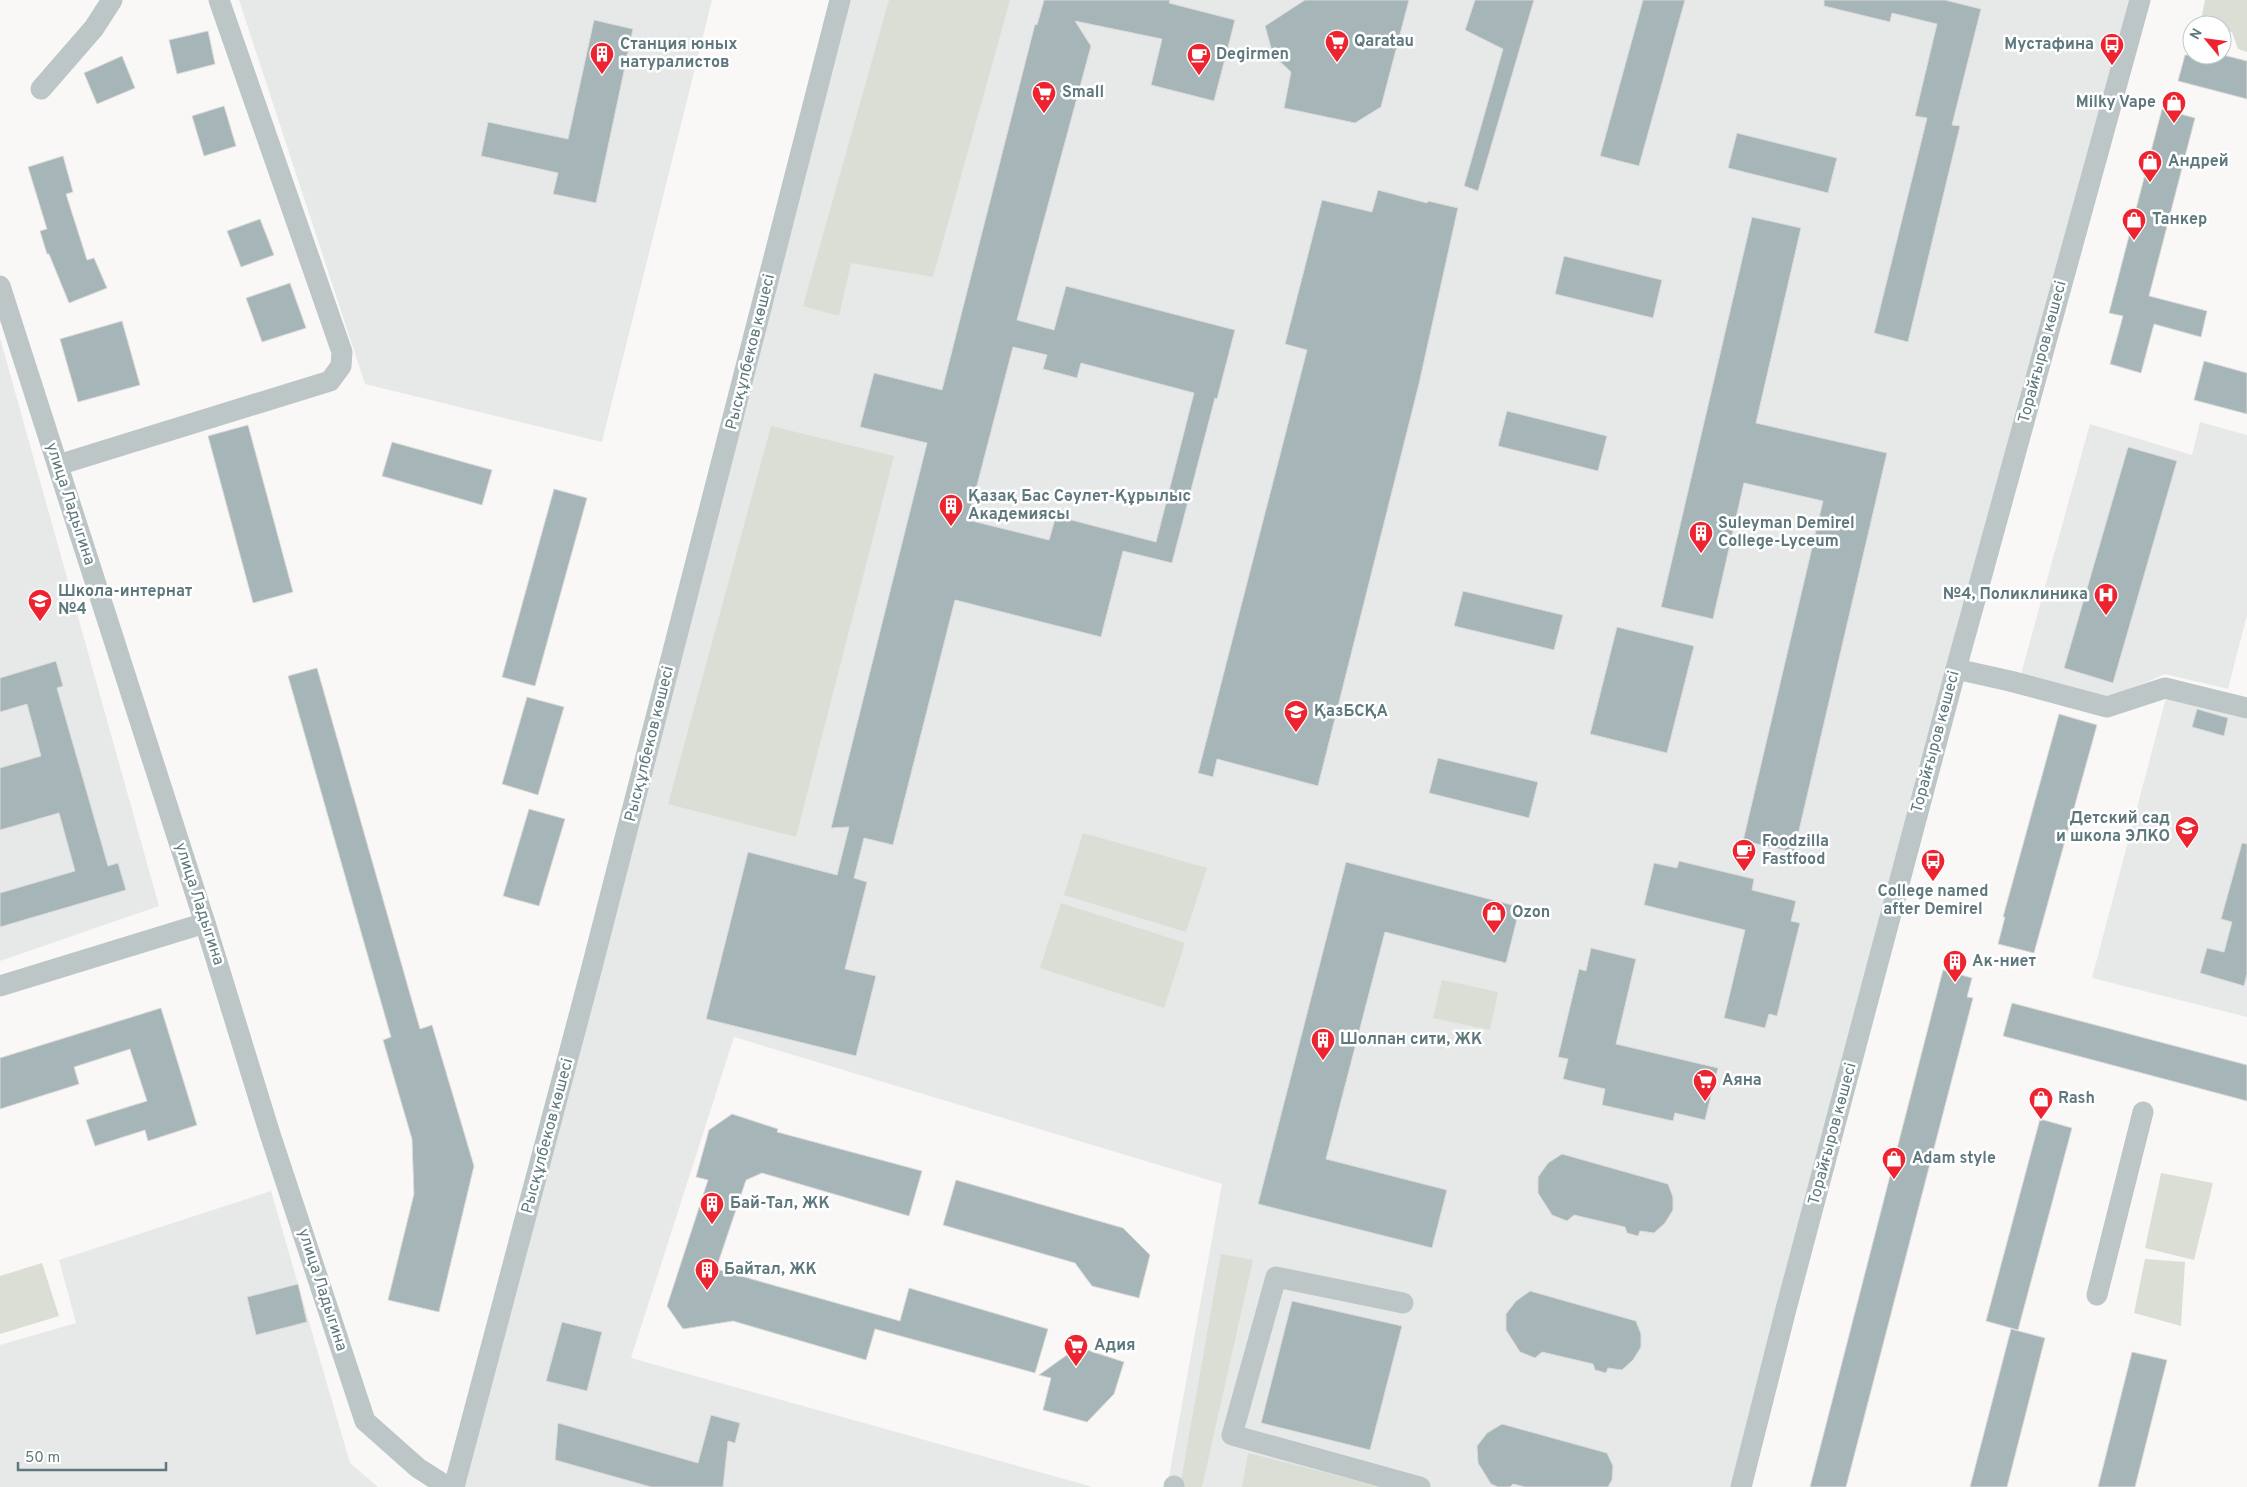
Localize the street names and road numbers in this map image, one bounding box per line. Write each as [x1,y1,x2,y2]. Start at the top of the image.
street label: Рысқұлбеков көшесі [722,272,780,432]
street label: Торайғыров көшесі [2014,279,2072,425]
street label: улица Ладыгина [41,440,99,568]
street label: Рысқұлбеков көшесі [621,664,679,824]
street label: Торайғыров көшесі [1907,669,1965,815]
street label: улица Ладыгина [170,840,228,968]
street label: Рысқұлбеков көшесі [518,1056,578,1216]
street label: Торайғыров көшесі [1804,1061,1862,1207]
street label: улица Ладыгина [293,1226,351,1354]

